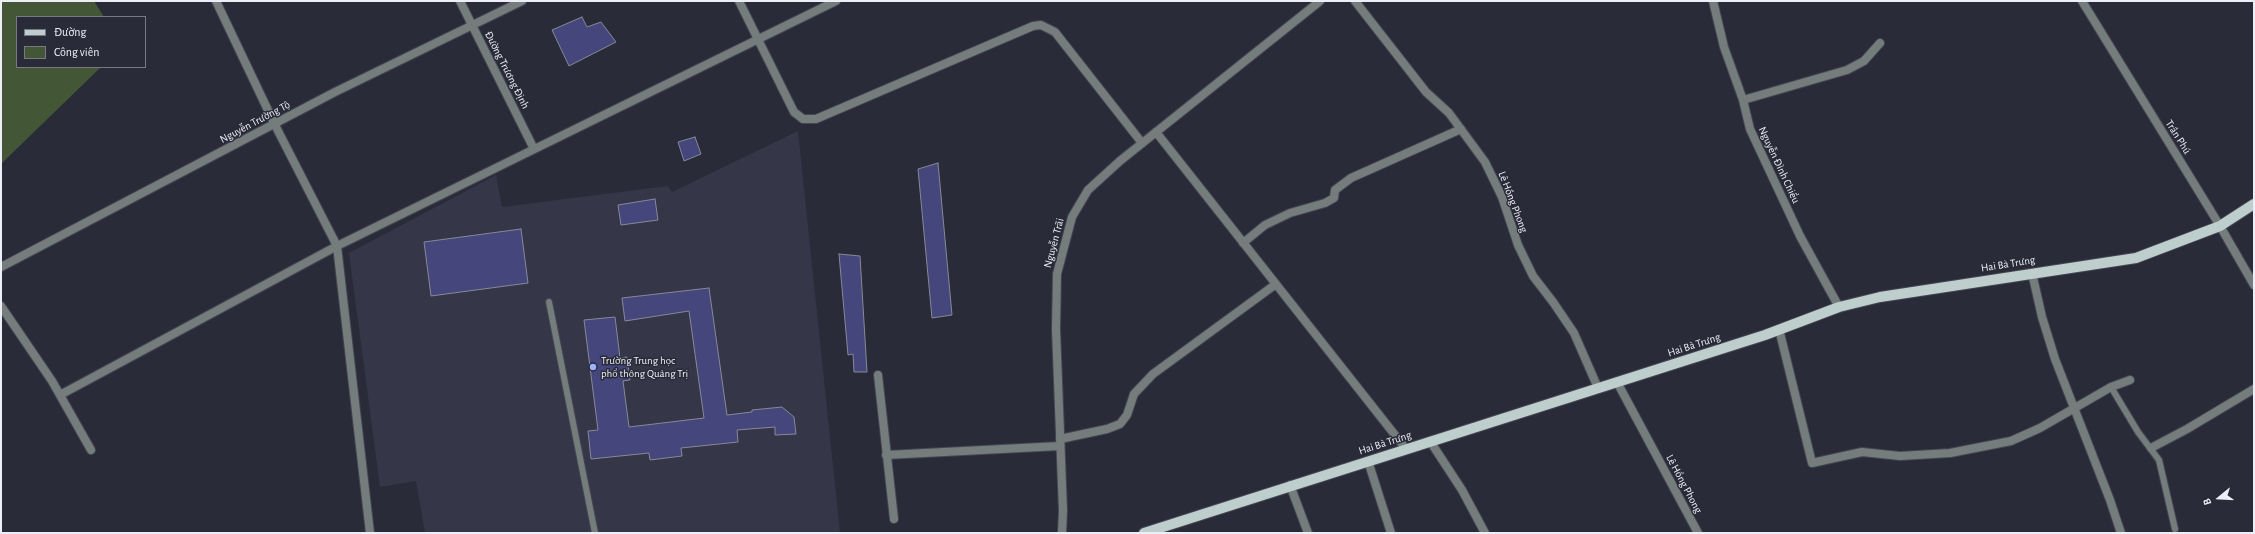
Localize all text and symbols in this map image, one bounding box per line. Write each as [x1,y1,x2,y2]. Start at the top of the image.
legend [16,16,146,68]
text: Đường [54,26,86,38]
street label: Đường Trương Định [482,29,532,111]
text: Công viên [54,46,100,58]
street label: Nguyễn Trường Tộ [218,98,292,146]
street label: Trần Phú [2162,118,2194,156]
street label: Nguyễn Đình Chiểu [1755,125,1803,205]
street label: Lê Hồng Phong [1495,170,1531,234]
street label: Nguyễn Trãi [1041,217,1067,269]
street label: Hai Bà Trưng [1980,253,2036,275]
street label: Hai Bà Trưng [1666,330,1722,360]
place label: Trường Trung học phổ thông Quảng Trị [601,354,688,380]
marker: Trường Trung học phổ thông Quảng Trị [588,362,598,372]
street label: Hai Bà Trưng [1357,428,1413,458]
street label: Lê Hồng Phong [1663,452,1705,516]
north arrow [2199,478,2239,518]
text: B [2201,497,2213,507]

